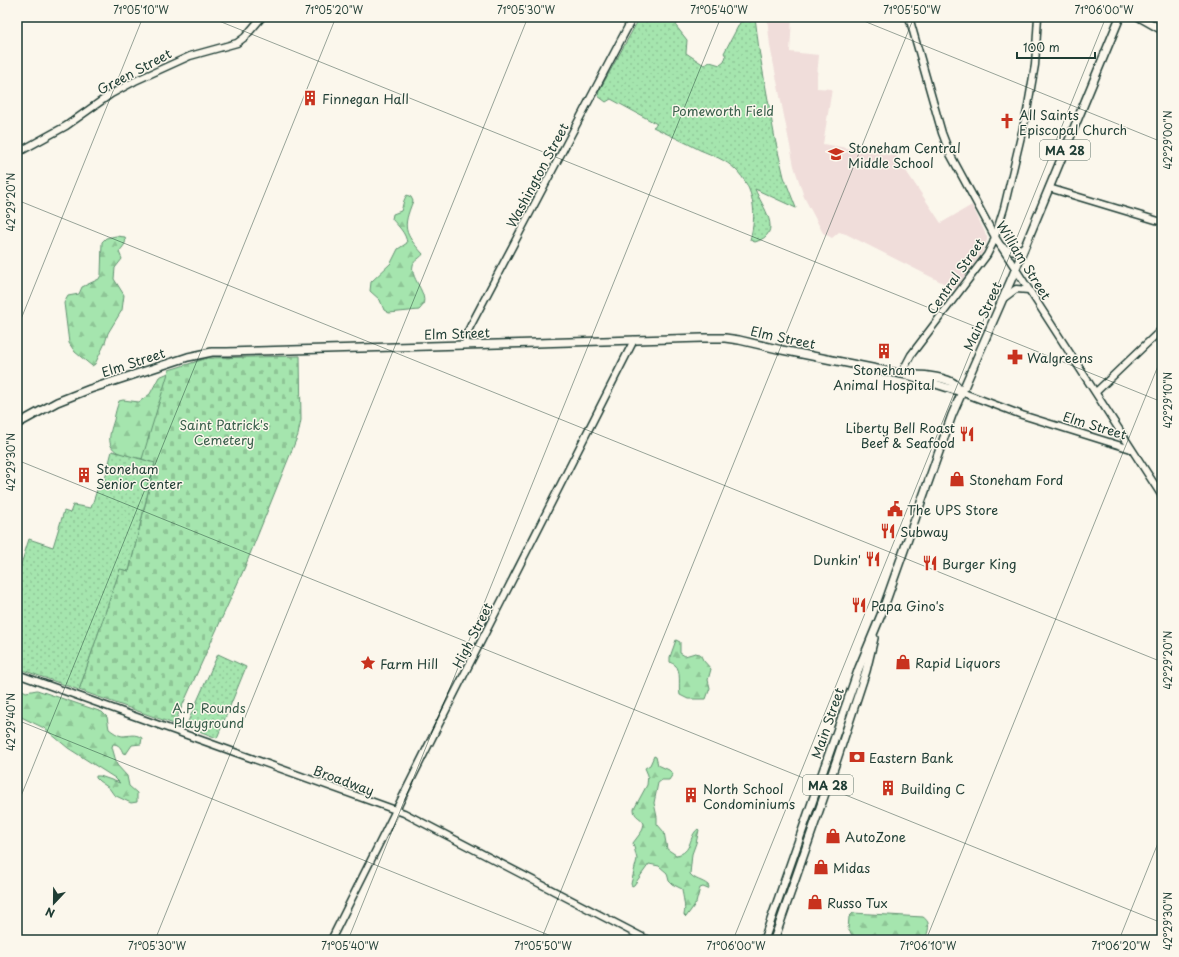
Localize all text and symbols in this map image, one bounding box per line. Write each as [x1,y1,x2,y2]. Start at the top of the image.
text: 71°05'10"W [113,2,170,17]
text: 71°05'20"W [305,2,364,17]
text: 71°05'30"W [497,2,556,17]
text: 71°05'40"W [690,2,749,17]
text: 71°05'50"W [883,2,941,17]
text: 71°06'00"W [1075,2,1134,17]
scale bar [1017,34,1095,60]
text: 100 m [1023,38,1060,56]
street label: Green Street [94,43,174,99]
building icon: Finnegan Hall [301,89,319,107]
place label: Finnegan Hall [322,89,409,108]
park label: Pomeworth Field [672,101,774,120]
place label: All Saints Episcopal Church [1019,105,1127,139]
text: 42°29'00"N [1160,110,1175,169]
church icon: All Saints Episcopal Church [998,112,1016,130]
street label: Washington Street [501,119,573,231]
place label: Stoneham Central Middle School [848,138,961,172]
road number: MA 28 [1040,140,1090,160]
school or university icon: Stoneham Central Middle School [827,145,845,163]
text: 42°29'20"N [3,172,18,231]
street label: William Street [992,217,1056,303]
street label: Central Street [922,234,988,318]
street label: Main Street [958,278,1006,354]
street label: Elm Street [749,321,817,353]
street label: Elm Street [424,322,490,344]
building icon: Stoneham Animal Hospital [875,342,893,360]
street label: Elm Street [99,343,167,381]
pharmacy icon: Walgreens [1006,348,1024,366]
place label: Walgreens [1027,348,1093,367]
place label: Stoneham Animal Hospital [833,360,935,394]
text: 42°29'10"N [1160,372,1175,428]
street label: Elm Street [1061,406,1129,444]
park label: Saint Patrick's Cemetery [179,415,269,449]
place label: Liberty Bell Roast Beef & Seafood [845,418,955,452]
restaurant icon: Liberty Bell Roast Beef & Seafood [958,425,976,443]
text: 42°29'30"N [3,433,18,491]
place label: Stoneham Senior Center [96,459,183,493]
building icon: Stoneham Senior Center [75,466,93,484]
shop icon: Stoneham Ford [948,470,966,488]
place label: Stoneham Ford [969,470,1063,489]
public building icon: The UPS Store [886,500,904,518]
place label: The UPS Store [907,500,998,519]
restaurant icon: Subway [879,522,897,540]
place label: Subway [900,522,948,541]
place label: Dunkin' [813,550,861,569]
restaurant icon: Dunkin' [864,550,882,568]
restaurant icon: Burger King [921,554,939,572]
place label: Burger King [942,554,1017,573]
restaurant icon: Papa Gino's [850,596,868,614]
place label: Papa Gino's [871,596,944,615]
street label: High Street [447,599,497,671]
text: 42°29'20"N [1160,630,1175,689]
shop icon: Rapid Liquors [894,653,912,671]
place label: Rapid Liquors [915,653,1000,672]
place icon: Farm Hill [359,654,377,672]
place label: Farm Hill [380,654,438,673]
street label: Main Street [806,685,848,761]
text: 42°29'40"N [3,693,18,751]
park label: A.P. Rounds Playground [172,698,246,732]
bank icon: Eastern Bank [848,748,866,766]
place label: Eastern Bank [869,748,953,767]
street label: Broadway [311,760,377,800]
road number: MA 28 [803,775,853,795]
place label: North School Condominiums [703,779,795,813]
building icon: Building C [879,779,897,797]
place label: Building C [900,779,965,798]
building icon: North School Condominiums [682,786,700,804]
shop icon: AutoZone [824,827,842,845]
place label: AutoZone [845,827,906,846]
shop icon: Midas [812,858,830,876]
place label: Midas [833,858,870,877]
north arrow [34,883,74,923]
text: 42°29'30"N [1160,892,1175,950]
shop icon: Russo Tux [806,893,824,911]
place label: Russo Tux [827,893,888,912]
text: N [43,903,57,922]
text: 71°05'30"W [128,938,187,953]
text: 71°05'40"W [321,938,380,953]
text: 71°05'50"W [514,938,572,953]
text: 71°06'00"W [707,938,766,953]
text: 71°06'10"W [900,938,957,953]
text: 71°06'20"W [1092,938,1151,953]

